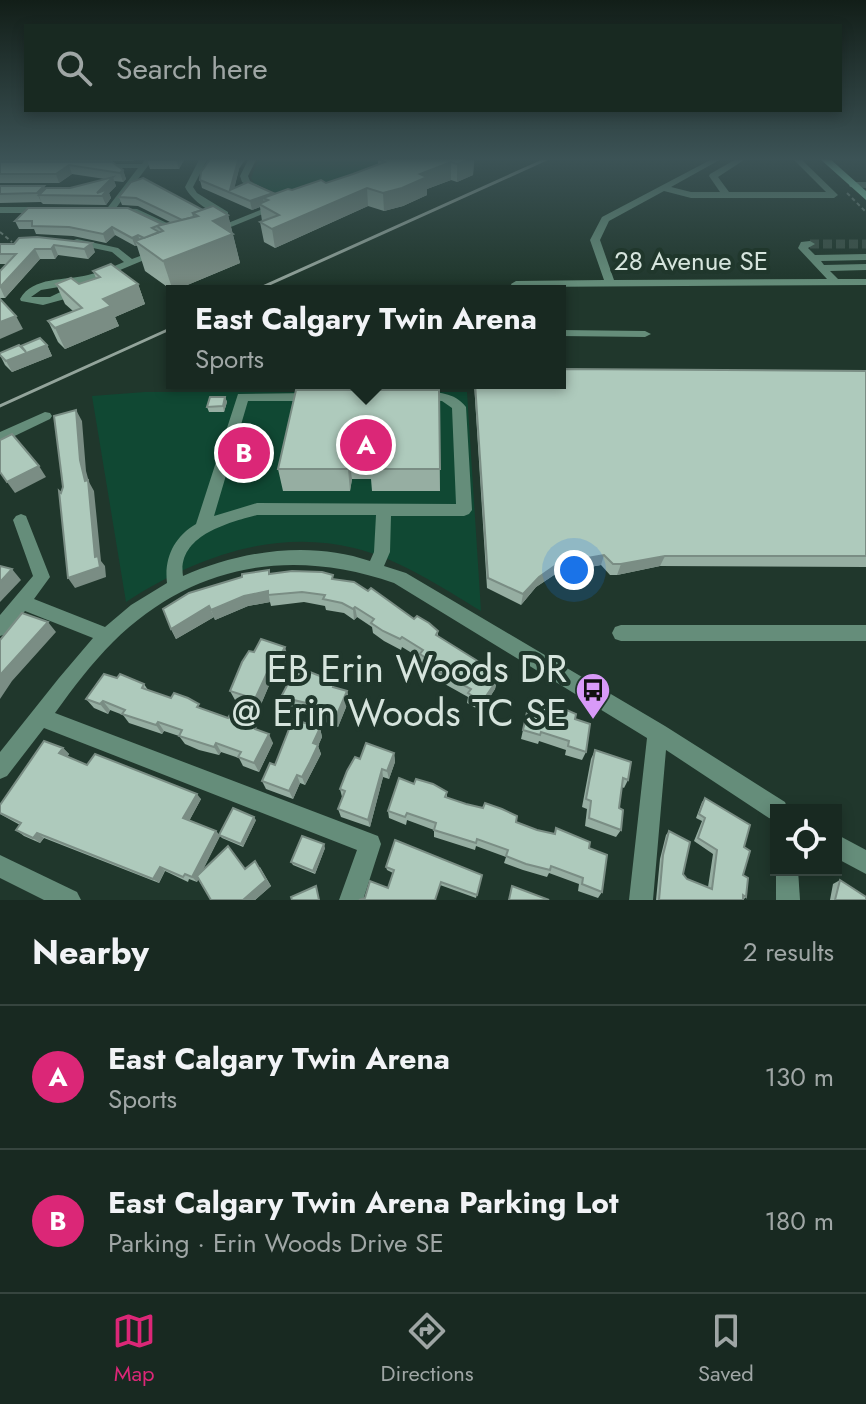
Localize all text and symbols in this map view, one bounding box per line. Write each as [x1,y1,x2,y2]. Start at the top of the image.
search box [24,24,842,112]
icon: search [52,46,96,90]
text: Search here [116,47,268,90]
street label: 28 Avenue SE [614,242,768,280]
popup [166,285,566,389]
text: East Calgary Twin Arena [195,297,537,340]
text: Sports [195,340,264,378]
pin: A [340,415,392,475]
pin: B [218,423,270,483]
your location [554,550,594,590]
place label: EB Erin Woods DR @ Erin Woods TC SE [232,641,567,740]
bus stop icon: EB Erin Woods DR @ Erin Woods TC SE [574,671,612,721]
map controls [770,804,842,876]
button: locate [770,804,842,876]
text: Nearby [32,928,149,977]
text: 2 results [743,933,834,971]
text: East Calgary Twin Arena [108,1037,450,1080]
text: A [48,1058,68,1096]
text: 130 m [764,1058,834,1096]
text: Sports [108,1080,177,1118]
text: East Calgary Twin Arena Parking Lot [108,1181,618,1224]
text: B [49,1202,67,1240]
text: 180 m [764,1202,834,1240]
text: Parking · Erin Woods Drive SE [108,1224,444,1262]
tab: Map [112,1309,156,1389]
tab: Directions [381,1309,474,1389]
tab: Saved [698,1309,754,1389]

